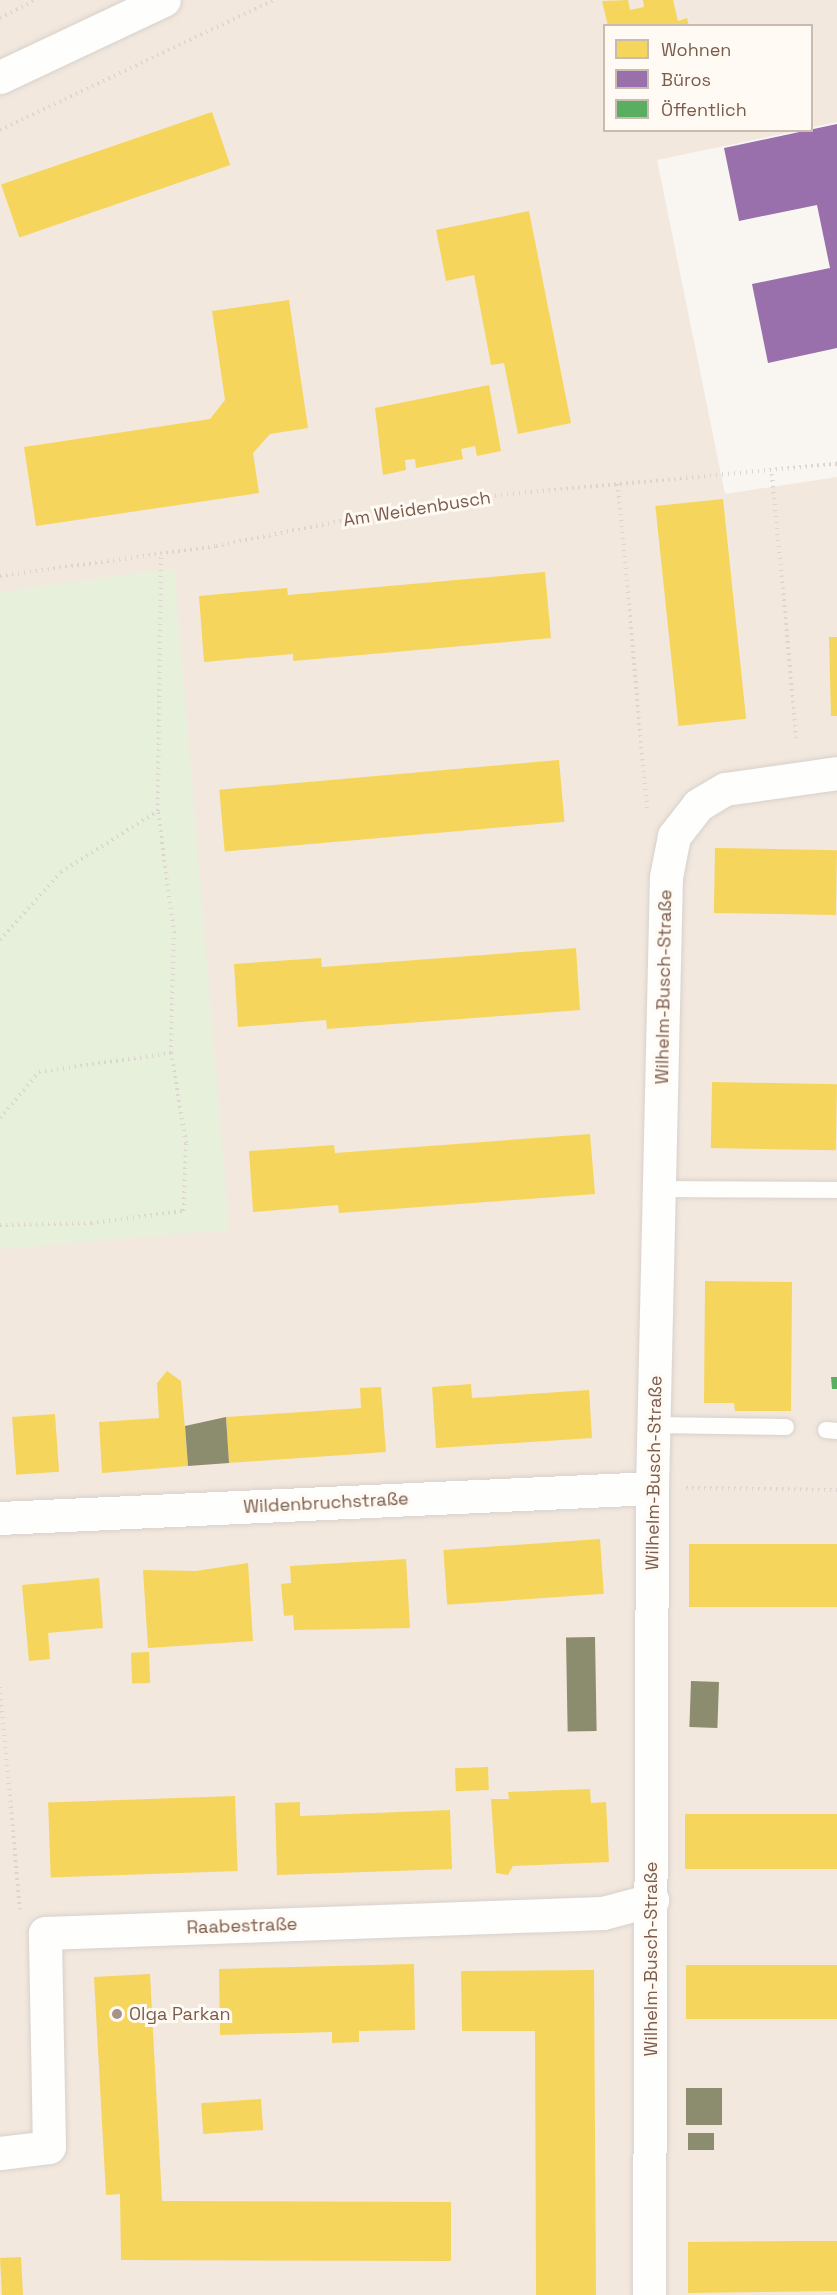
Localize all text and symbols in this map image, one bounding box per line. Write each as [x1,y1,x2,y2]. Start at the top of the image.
legend [603,24,813,132]
text: Wohnen [661,38,731,61]
text: Büros [661,68,711,91]
text: Öffentlich [661,98,747,121]
street label: Am Weidenbusch [342,487,492,531]
street label: Wilhelm-Busch-Straße [652,889,676,1085]
street label: Wilhelm-Busch-Straße [642,1375,666,1571]
street label: Wildenbruchstraße [243,1488,409,1518]
street label: Wilhelm-Busch-Straße [640,1862,662,2056]
street label: Raabestraße [186,1913,298,1939]
place label: Olga Parkan [129,2003,231,2025]
marker: Olga Parkan [110,2007,124,2021]

